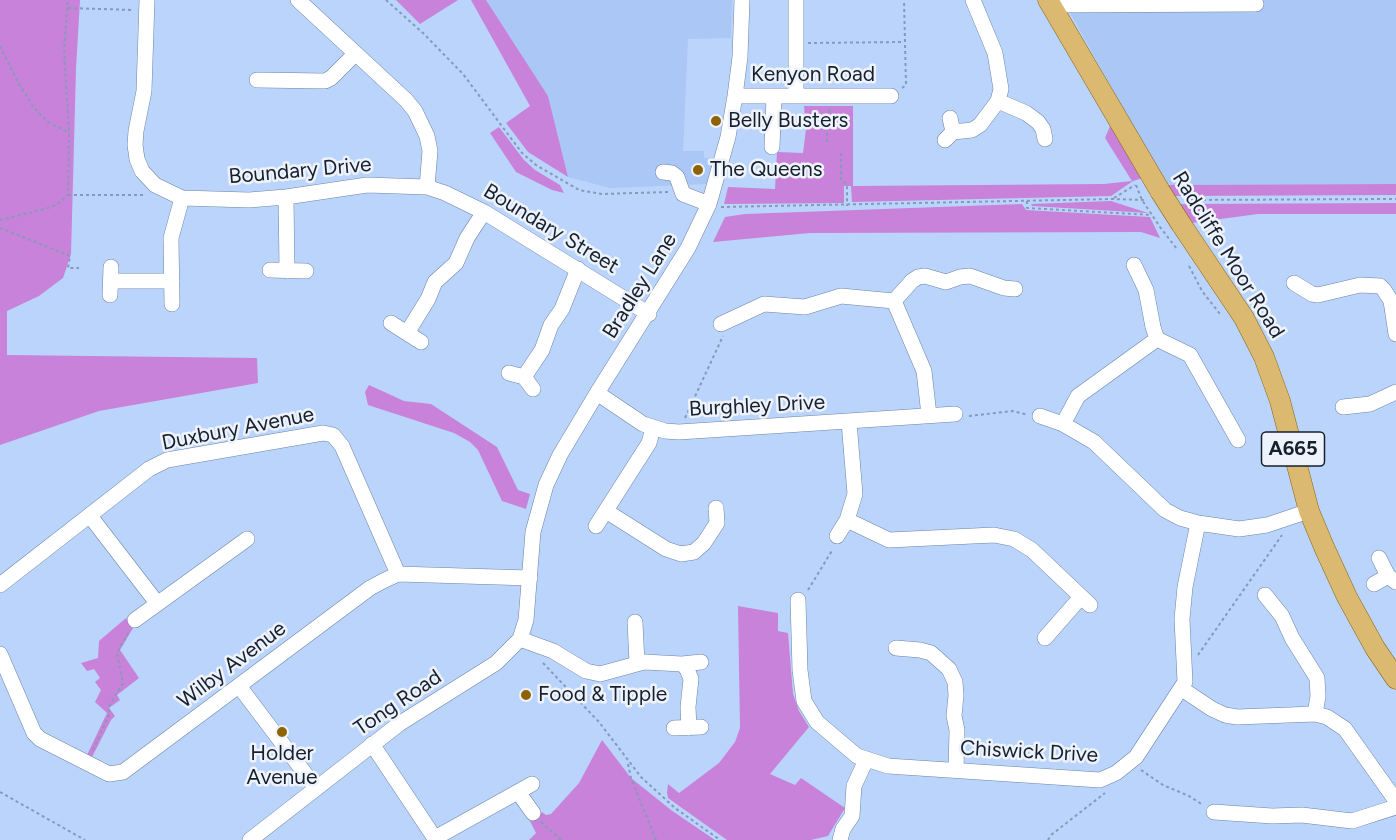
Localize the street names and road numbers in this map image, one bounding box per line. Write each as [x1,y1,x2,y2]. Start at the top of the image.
street label: Kenyon Road [751,62,875,88]
street label: Boundary Drive [227,152,373,190]
street label: Radcliffe Moor Road [1166,167,1290,343]
street label: Boundary Street [479,179,623,279]
street label: Bradley Lane [598,229,682,343]
street label: Burghley Drive [688,390,826,422]
street label: Duxbury Avenue [160,402,316,456]
road number: A665 [1262,432,1324,466]
street label: Wilby Avenue [173,616,291,714]
street label: Tong Road [349,665,447,741]
street label: Chiswick Drive [959,736,1099,768]

